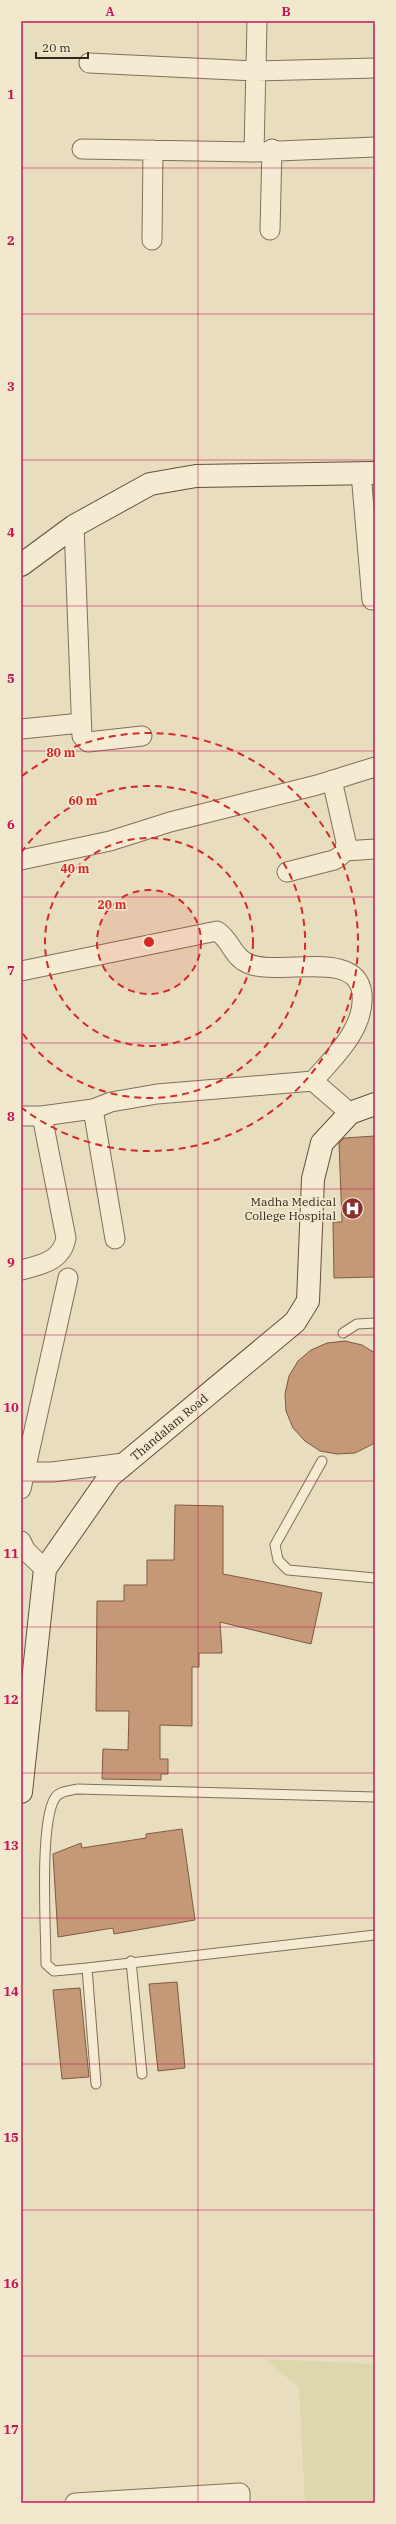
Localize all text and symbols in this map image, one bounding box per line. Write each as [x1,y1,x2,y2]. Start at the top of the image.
text: A [105,3,115,20]
text: B [281,3,291,20]
scale bar [36,34,88,60]
text: 20 m [42,40,71,55]
text: 1 [7,86,15,103]
text: 2 [7,232,15,249]
text: 3 [7,378,15,395]
text: 4 [7,524,15,541]
text: 5 [7,670,15,687]
text: 80 m [47,745,76,760]
text: 60 m [69,793,98,808]
text: 6 [7,816,15,833]
text: 40 m [61,861,90,876]
text: 20 m [98,897,127,912]
centre of rings [142,935,156,949]
text: 7 [7,962,15,979]
text: 8 [7,1108,15,1125]
place label: Madha Medical College Hospital [245,1194,336,1223]
hospital icon: Madha Medical College Hospital [339,1195,365,1221]
text: 9 [7,1254,15,1271]
street label: Thandalam Road [127,1390,211,1464]
text: 10 [3,1399,19,1416]
text: 11 [3,1545,19,1562]
text: 12 [3,1691,19,1708]
text: 13 [3,1837,19,1854]
text: 14 [3,1983,19,2000]
text: 15 [3,2129,19,2146]
text: 16 [3,2275,19,2292]
text: 17 [3,2421,19,2438]

